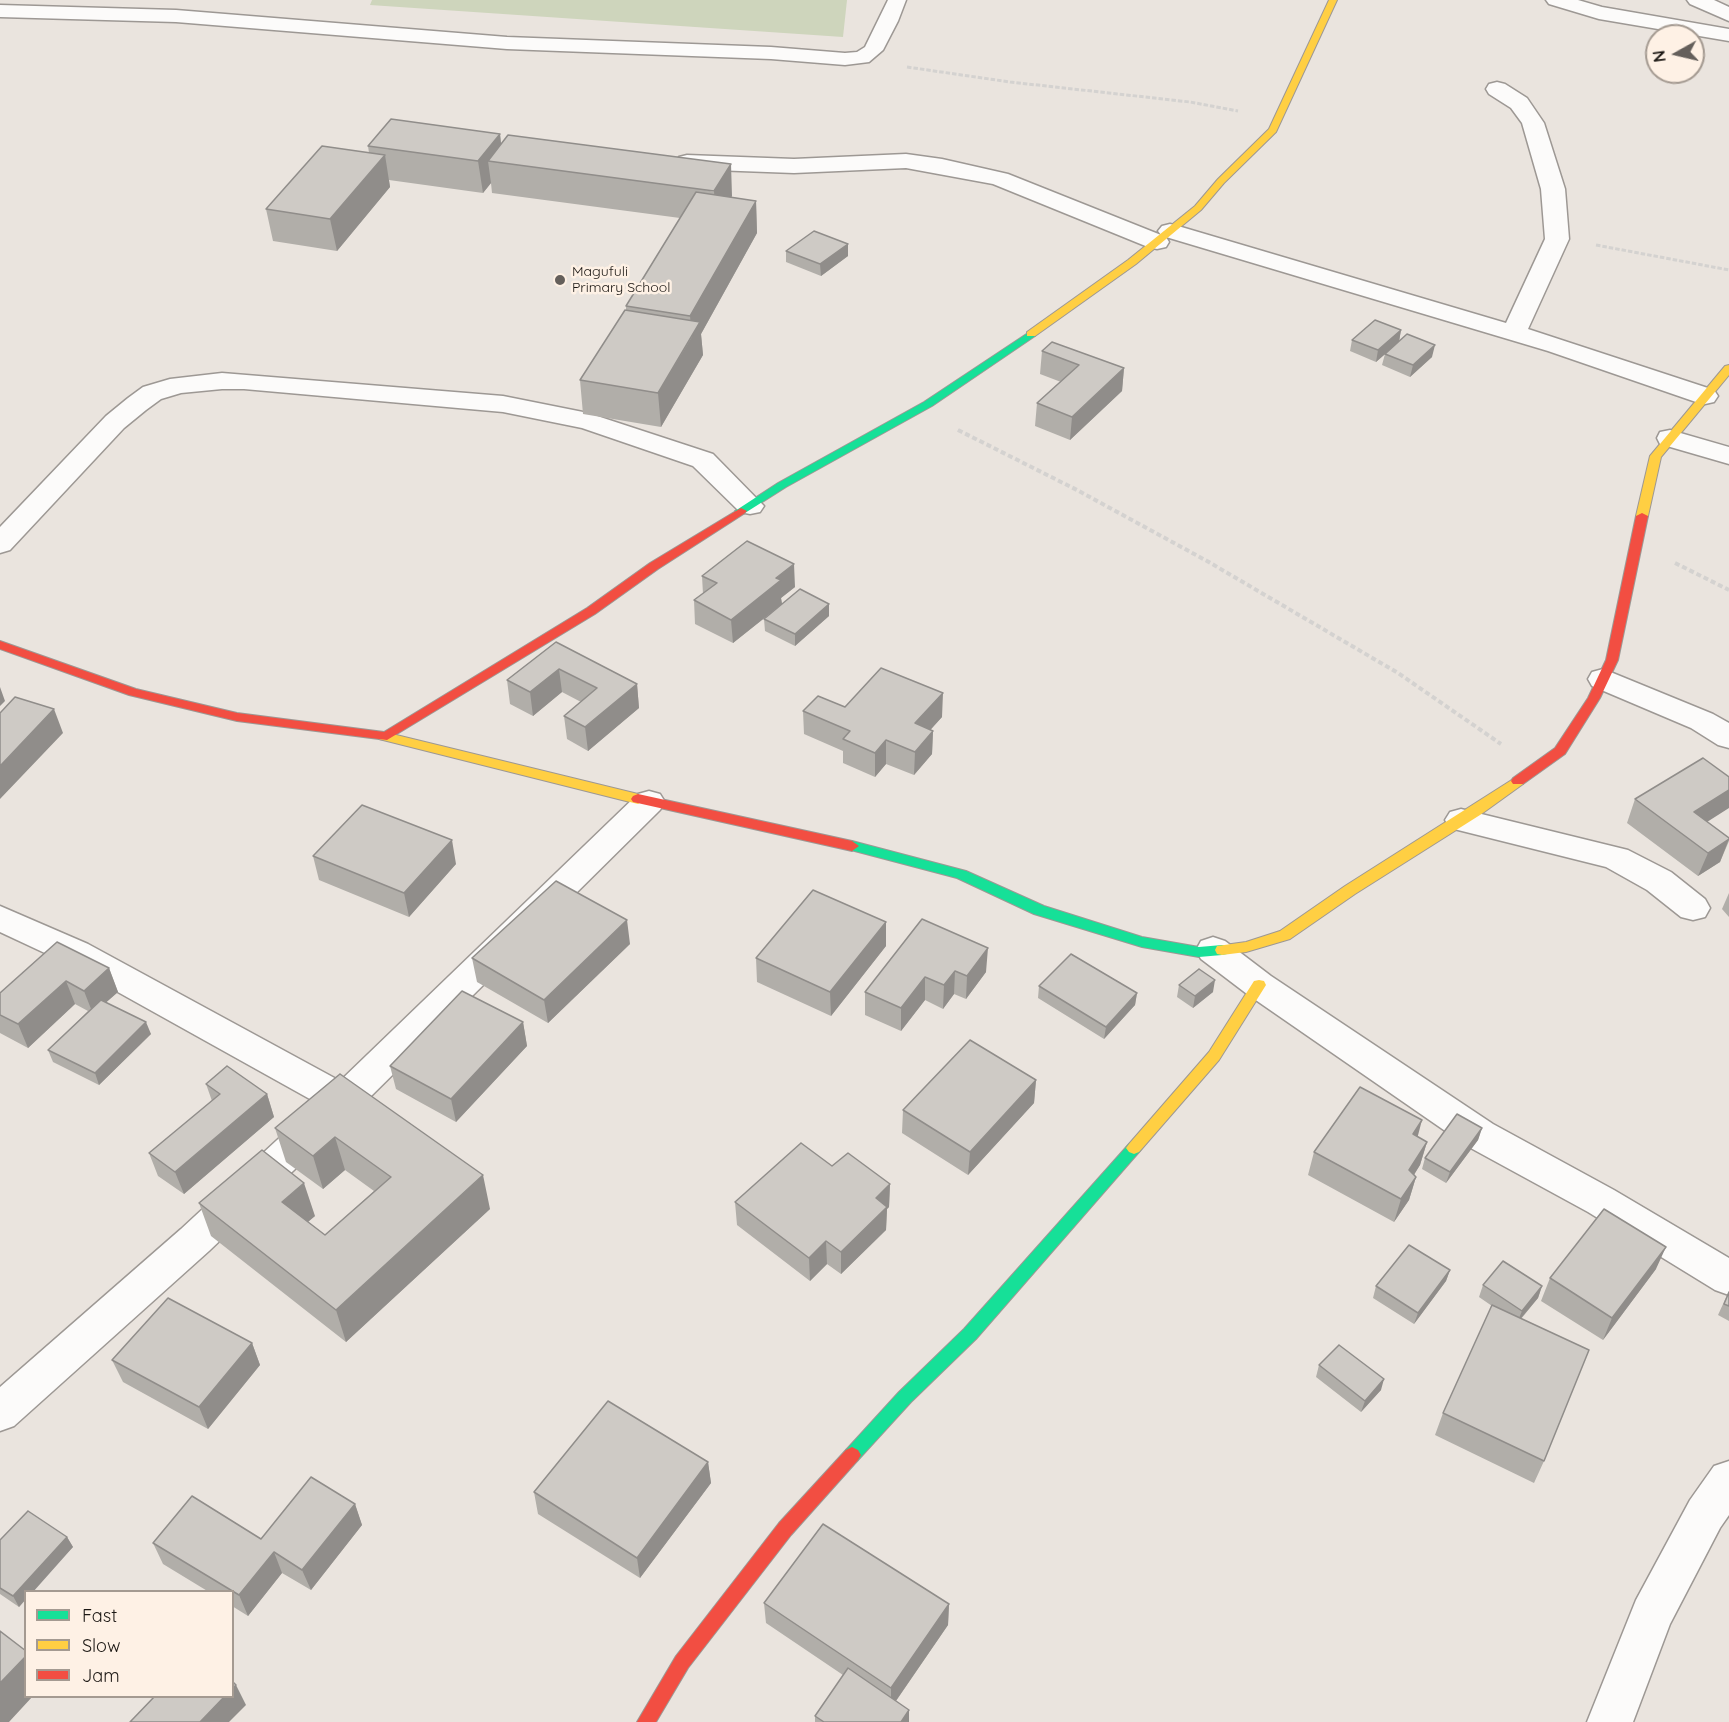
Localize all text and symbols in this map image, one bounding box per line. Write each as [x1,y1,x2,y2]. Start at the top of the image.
north arrow [1645,24,1705,84]
text: N [1648,49,1670,63]
place label: Magufuli Primary School [572,264,670,296]
marker: Magufuli Primary School [553,273,567,287]
legend [24,1590,234,1698]
text: Fast [82,1604,117,1627]
text: Slow [82,1634,120,1657]
text: Jam [82,1664,120,1687]

